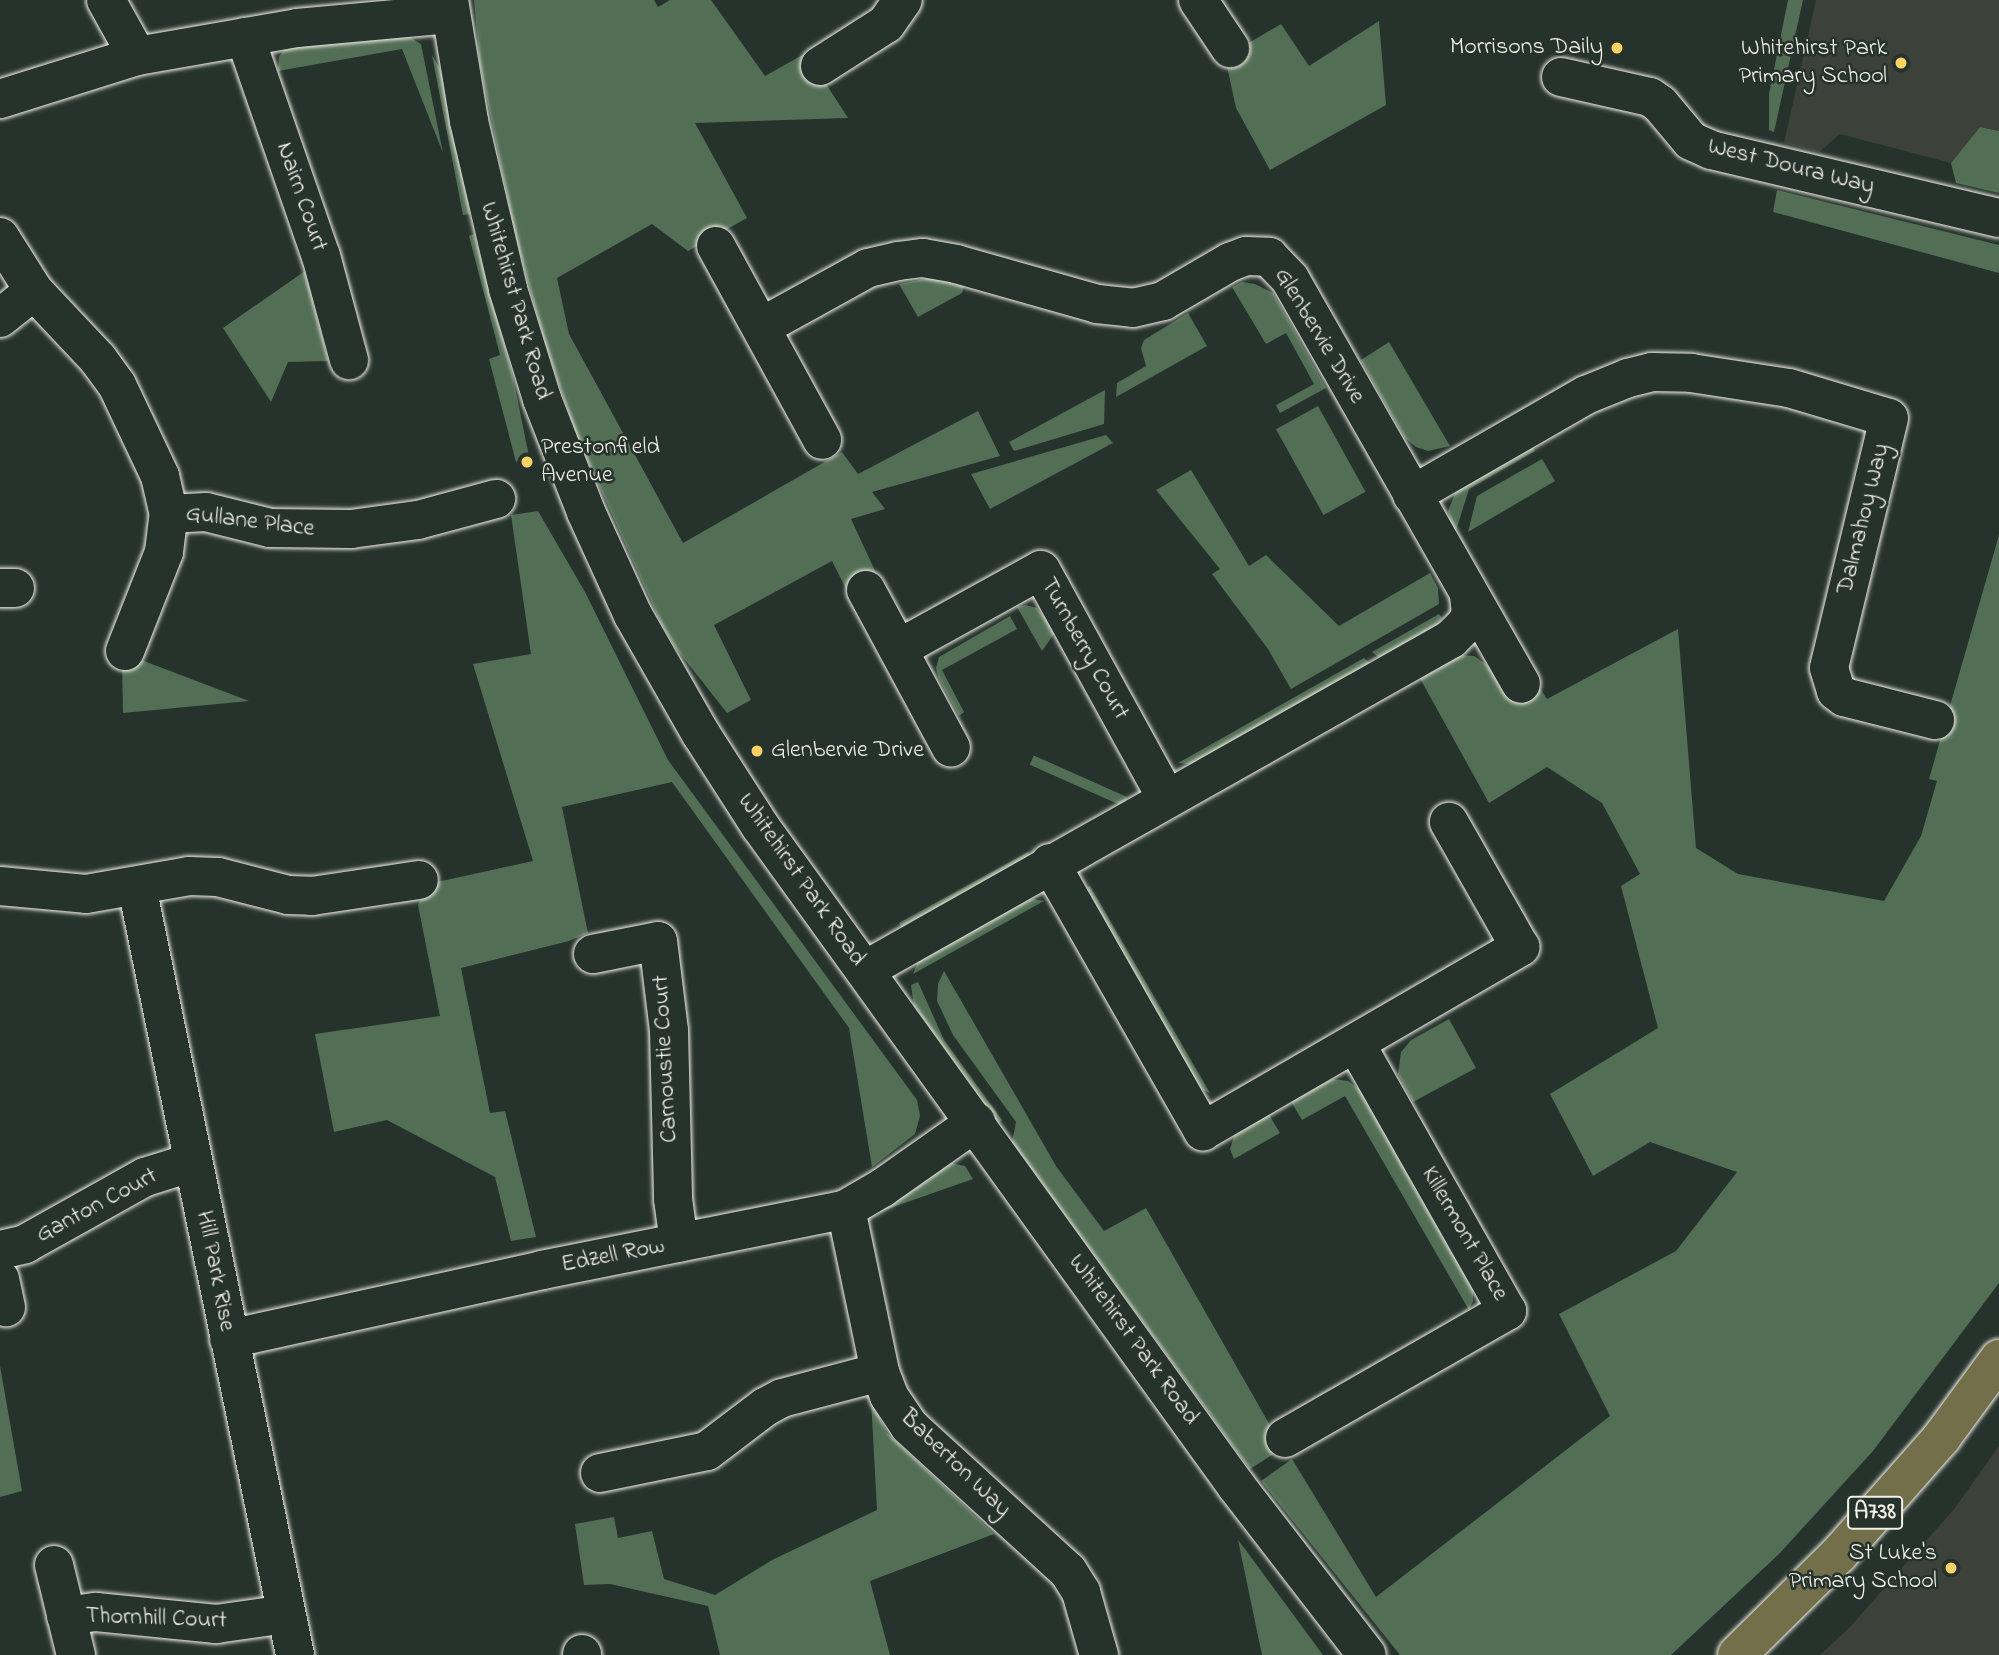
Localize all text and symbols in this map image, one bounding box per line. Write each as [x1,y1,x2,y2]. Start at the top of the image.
place label: Morrisons Daily [1450,34,1603,62]
place label: Whitehirst Park Primary School [1739,35,1887,91]
marker: Morrisons Daily [1609,40,1625,56]
marker: Whitehirst Park Primary School [1893,55,1909,71]
street label: West Doura Way [1705,132,1877,202]
street label: Nairn Court [269,139,333,255]
street label: Whitehirst Park Road [473,199,557,403]
street label: Glenbervie Drive [1267,263,1371,409]
place label: Prestonfield Avenue [541,434,660,490]
street label: Dalmahoy Way [1831,441,1897,597]
marker: Prestonfield Avenue [519,454,535,470]
street label: Gullane Place [184,500,316,544]
street label: Turnberry Court [1033,573,1135,725]
place label: Glenbervie Drive [771,737,924,765]
marker: Glenbervie Drive [749,743,765,759]
street label: Whitehirst Park Road [731,788,871,972]
street label: Carnoustie Court [647,975,685,1143]
street label: Ganton Court [32,1162,162,1250]
street label: Killermont Place [1414,1162,1514,1306]
street label: Hill Park Rise [189,1208,241,1334]
street label: Edzell Row [559,1232,667,1280]
street label: Whitehirst Park Road [1061,1249,1205,1431]
street label: Baberton Way [893,1404,1017,1524]
road number: A738 [1847,1494,1903,1532]
place label: St Luke's Primary School [1789,1540,1937,1596]
marker: St Luke's Primary School [1943,1560,1959,1576]
street label: Thornhill Court [85,1602,227,1636]

